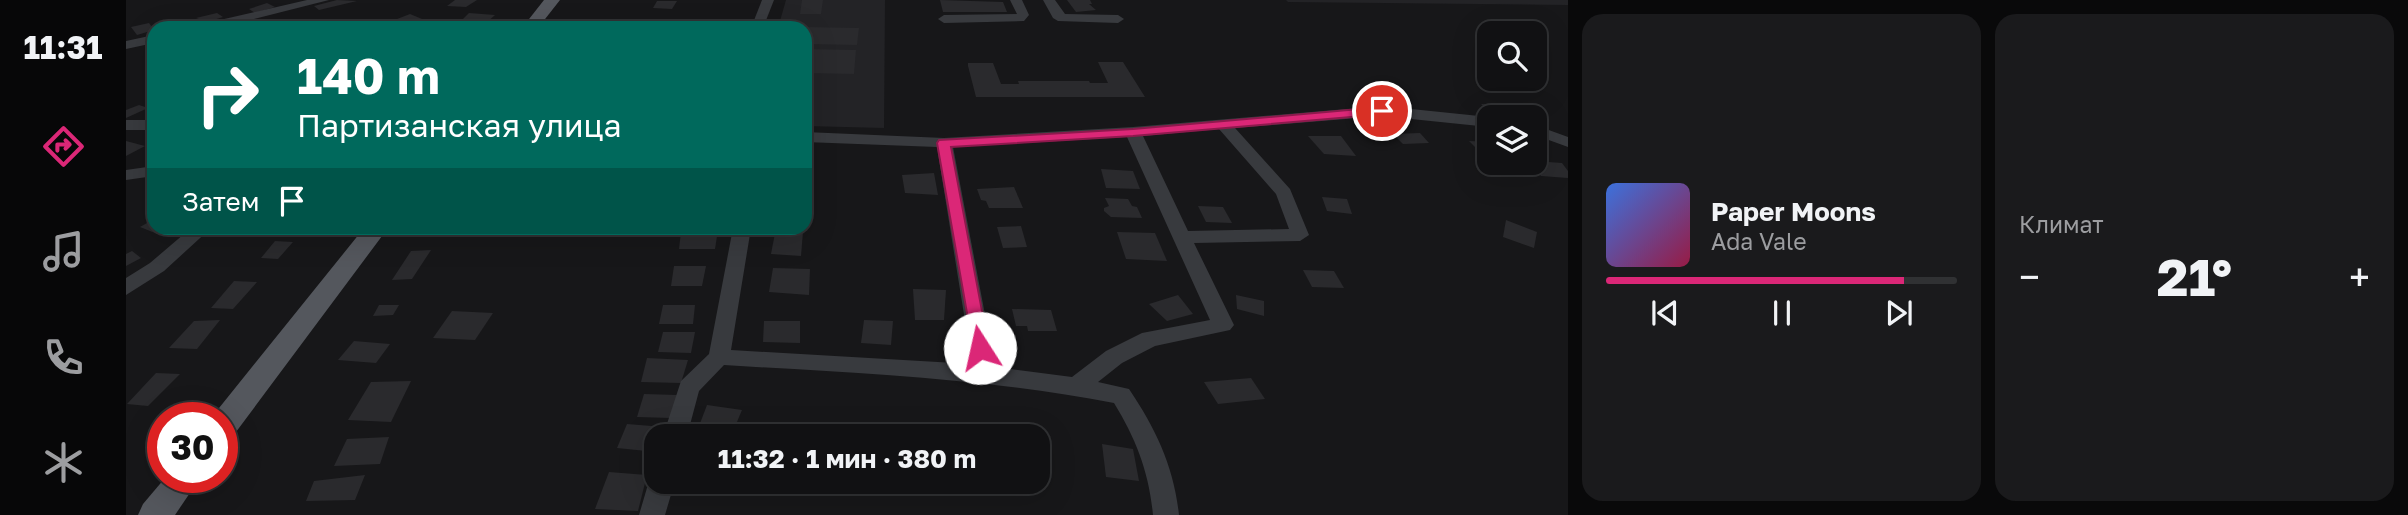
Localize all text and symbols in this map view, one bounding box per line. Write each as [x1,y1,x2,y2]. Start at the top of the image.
map controls [1477,21,1547,175]
button: search [1477,21,1547,91]
text: 11:31 [23,28,103,66]
text: 140 m [297,46,440,105]
icon: right [182,49,273,140]
pin [1352,81,1412,141]
icon: arrive [1363,92,1401,130]
button: layers [1477,105,1547,175]
text: Партизанская улица [297,106,622,144]
icon: directions [39,122,88,171]
icon: arrive [273,182,311,220]
text: Затем [182,186,259,217]
text: Paper Moons [1711,196,1876,227]
text: Климат [2019,210,2104,238]
icon: music [39,227,88,276]
text: Ada Vale [1711,227,1807,255]
text: 21° [2157,245,2232,307]
text: − [2019,254,2040,299]
text: + [2349,254,2370,299]
icon: previous [1646,294,1684,332]
icon: pause [1763,294,1801,332]
icon: next [1880,294,1918,332]
position arrow [943,311,1017,385]
icon: phone [39,333,88,382]
speed limit sign: 30 [147,402,238,493]
icon: climate [39,438,88,487]
text: 11:32 · 1 мин · 380 m [718,443,976,474]

